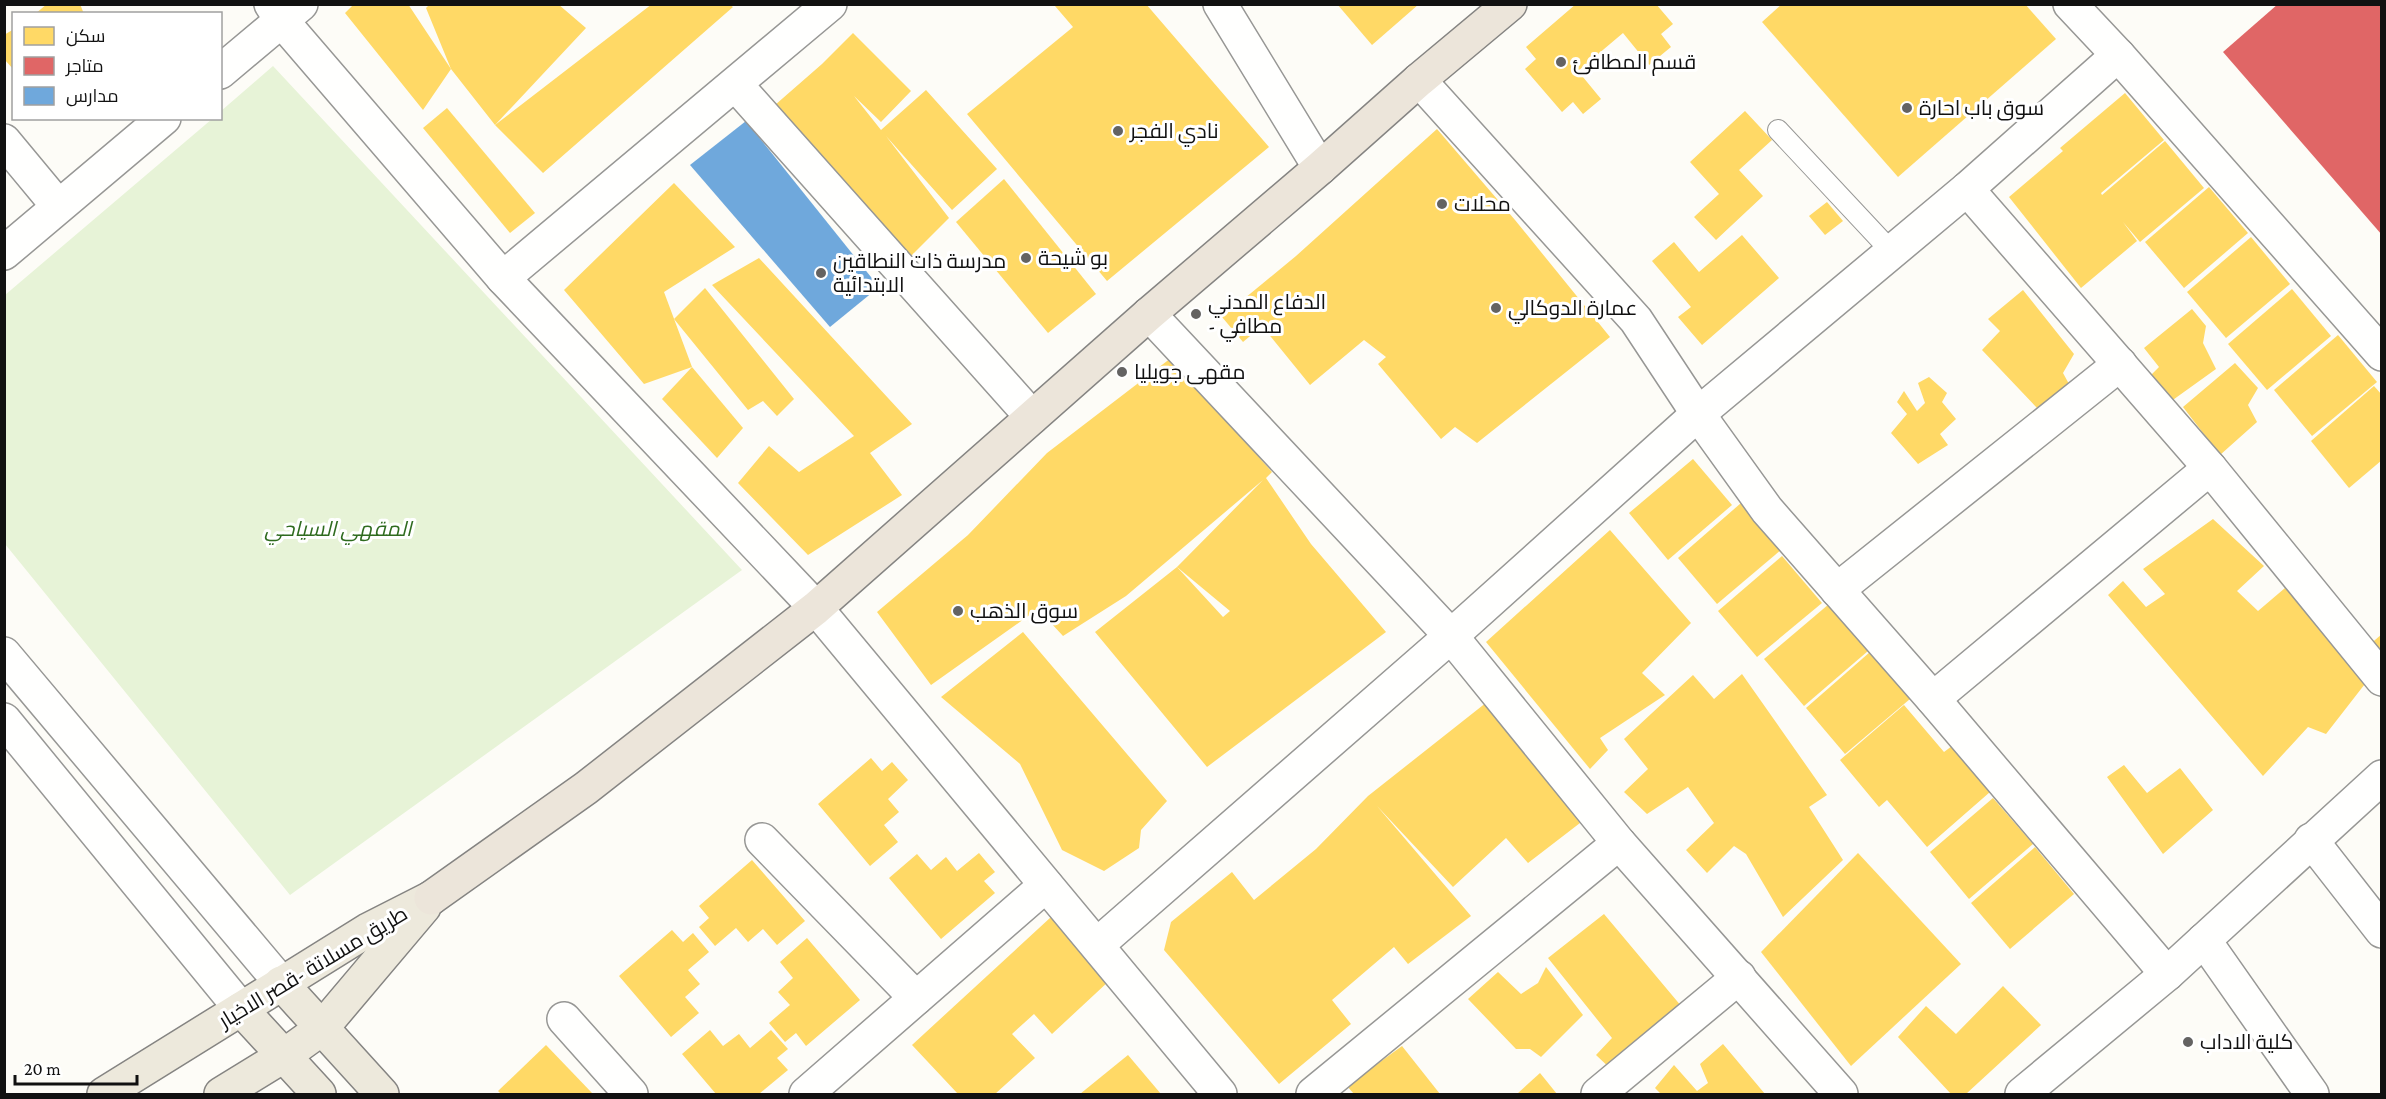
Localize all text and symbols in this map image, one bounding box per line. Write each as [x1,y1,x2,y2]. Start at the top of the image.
legend [12,12,222,120]
text: سكن [66,26,105,47]
place label: قسم المطافئ [1573,50,1696,76]
marker: قسم المطافئ [1554,55,1568,69]
text: متاجر [65,56,104,77]
text: مدارس [66,86,119,107]
place label: سوق باب احارة [1919,96,2044,121]
marker: سوق باب احارة [1900,101,1914,115]
place label: نادي الفجر [1129,119,1219,147]
marker: نادي الفجر [1111,124,1125,138]
place label: محلات [1454,192,1511,216]
marker: محلات [1435,197,1449,211]
place label: بو شيحة [1038,246,1108,270]
place label: مدرسة ذات النطاقين الابتدائية [833,249,1006,297]
marker: بو شيحة [1019,251,1033,265]
marker: مدرسة ذات النطاقين الابتدائية [814,266,828,280]
place label: الدفاع المدني - مطافي [1208,290,1326,342]
place label: عمارة الدوكالي [1508,296,1637,324]
marker: عمارة الدوكالي [1489,301,1503,315]
marker: الدفاع المدني - مطافي [1189,307,1203,321]
place label: مقهى جويليا [1134,360,1245,385]
marker: مقهى جويليا [1115,365,1129,379]
park label: المقهي السياحي [264,517,414,546]
place label: سوق الذهب [970,599,1078,624]
marker: سوق الذهب [951,604,965,618]
street label: طريق مسلاتة -قصر الاخيار [213,901,412,1034]
place label: كلية الاداب [2200,1030,2293,1054]
marker: كلية الاداب [2181,1035,2195,1049]
scale bar [15,1048,136,1086]
text: 20 m [24,1059,61,1079]

